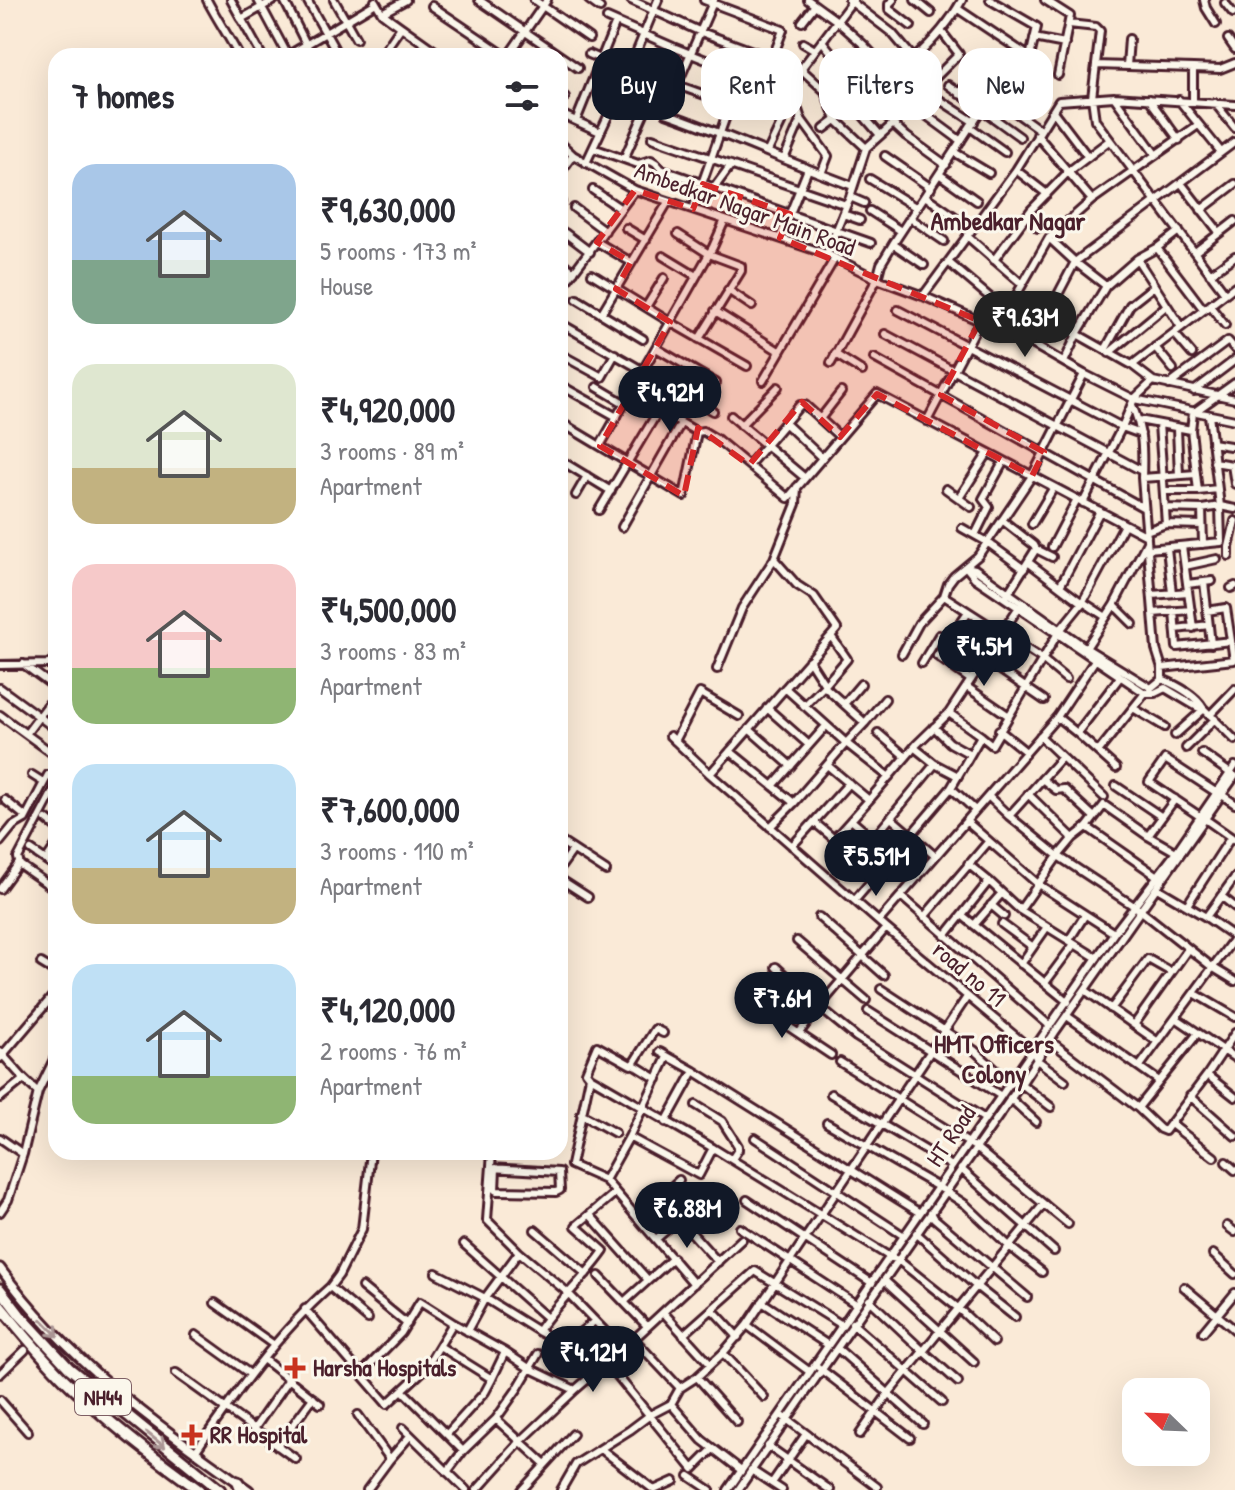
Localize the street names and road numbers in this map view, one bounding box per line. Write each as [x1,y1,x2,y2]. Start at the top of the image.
street label: Ambedkar Nagar Main Road [631,153,860,263]
street label: road no 11 [926,933,1013,1013]
street label: HT Road [918,1099,982,1172]
road number: NH44 [75,1379,131,1415]

